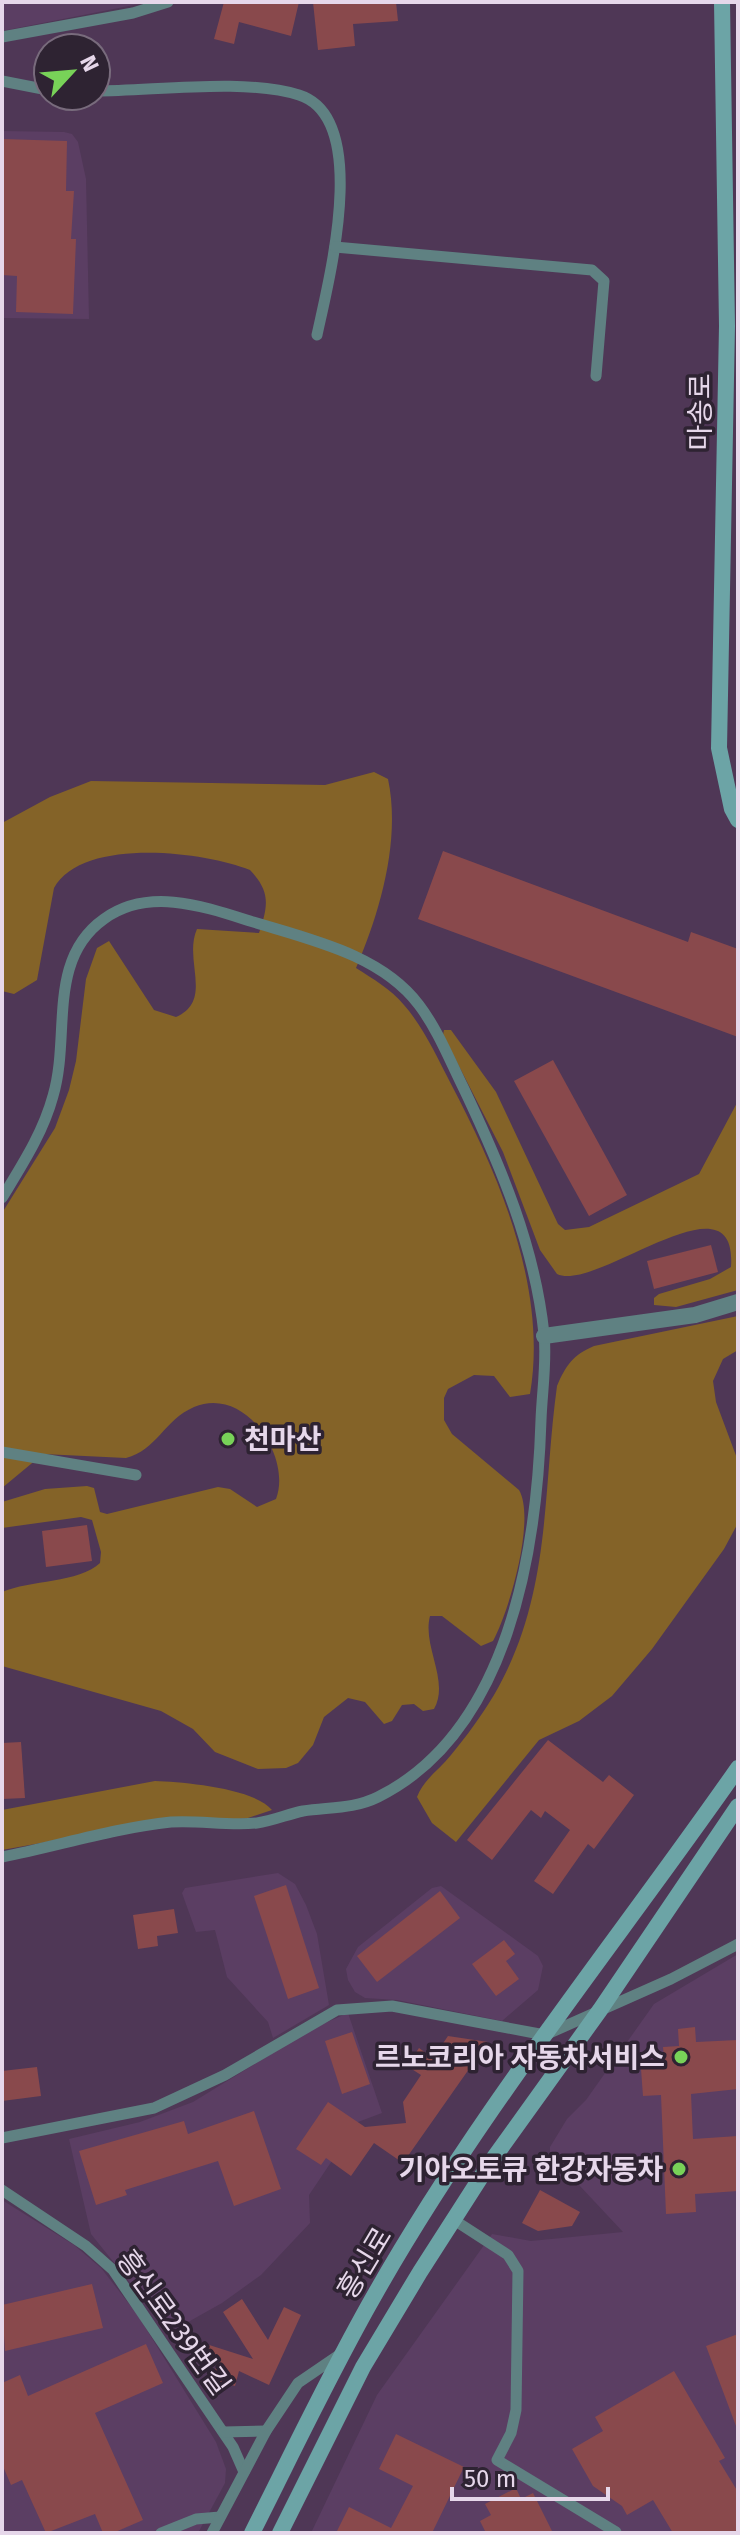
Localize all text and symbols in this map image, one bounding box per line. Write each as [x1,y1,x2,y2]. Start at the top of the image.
north arrow [32,32,112,112]
text: N [74,51,105,76]
street label: 마송로 [684,373,717,451]
place label: 천마산 [244,1423,322,1456]
marker: 천마산 [219,1430,237,1448]
place label: 르노코리아 자동차서비스 [375,2041,665,2074]
marker: 르노코리아 자동차서비스 [672,2048,690,2066]
place label: 기아오토큐 한강자동차 [399,2153,663,2186]
marker: 기아오토큐 한강자동차 [670,2160,688,2178]
street label: 흥신로 [330,2222,398,2305]
street label: 흥신로239번길 [110,2243,237,2401]
scale bar [452,2451,608,2501]
text: 50 m [464,2465,516,2493]

